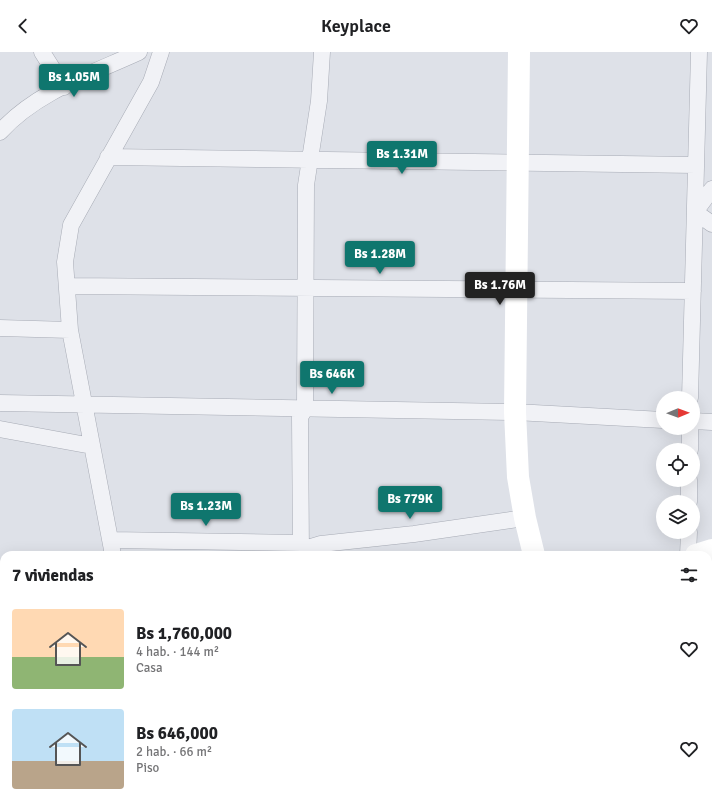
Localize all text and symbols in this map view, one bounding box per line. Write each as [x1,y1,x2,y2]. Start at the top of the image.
icon: back [12,15,34,37]
text: Keyplace [321,15,391,37]
icon: heart [678,15,700,37]
pin: Bs 1.05M [33,64,115,98]
text: Bs 1.05M [48,69,100,85]
pin: Bs 1.31M [361,141,443,175]
text: Bs 1.31M [376,146,428,162]
pin: Bs 1.28M [339,241,421,275]
text: Bs 1.28M [354,246,406,262]
pin: Bs 1.76M [459,272,541,306]
text: Bs 1.76M [474,277,526,293]
pin: Bs 646K [295,361,369,395]
text: Bs 646K [309,366,355,382]
north arrow [656,391,700,435]
map controls [656,391,700,539]
button: locate [656,443,700,487]
pin: Bs 779K [373,486,447,520]
text: Bs 779K [387,491,433,507]
pin: Bs 1.23M [165,493,247,527]
button: layers [656,495,700,539]
text: Bs 1.23M [180,498,232,514]
icon: filters [678,564,700,586]
text: 7 viviendas [12,565,94,586]
text: Bs 1,760,000 [136,623,232,644]
icon: home [44,625,92,673]
icon: heart [678,638,700,660]
text: 4 hab. · 144 m² [136,644,219,660]
text: Casa [136,660,163,676]
text: Bs 646,000 [136,723,218,744]
icon: home [44,725,92,773]
icon: heart [678,738,700,760]
text: 2 hab. · 66 m² [136,744,212,760]
text: Piso [136,760,159,776]

